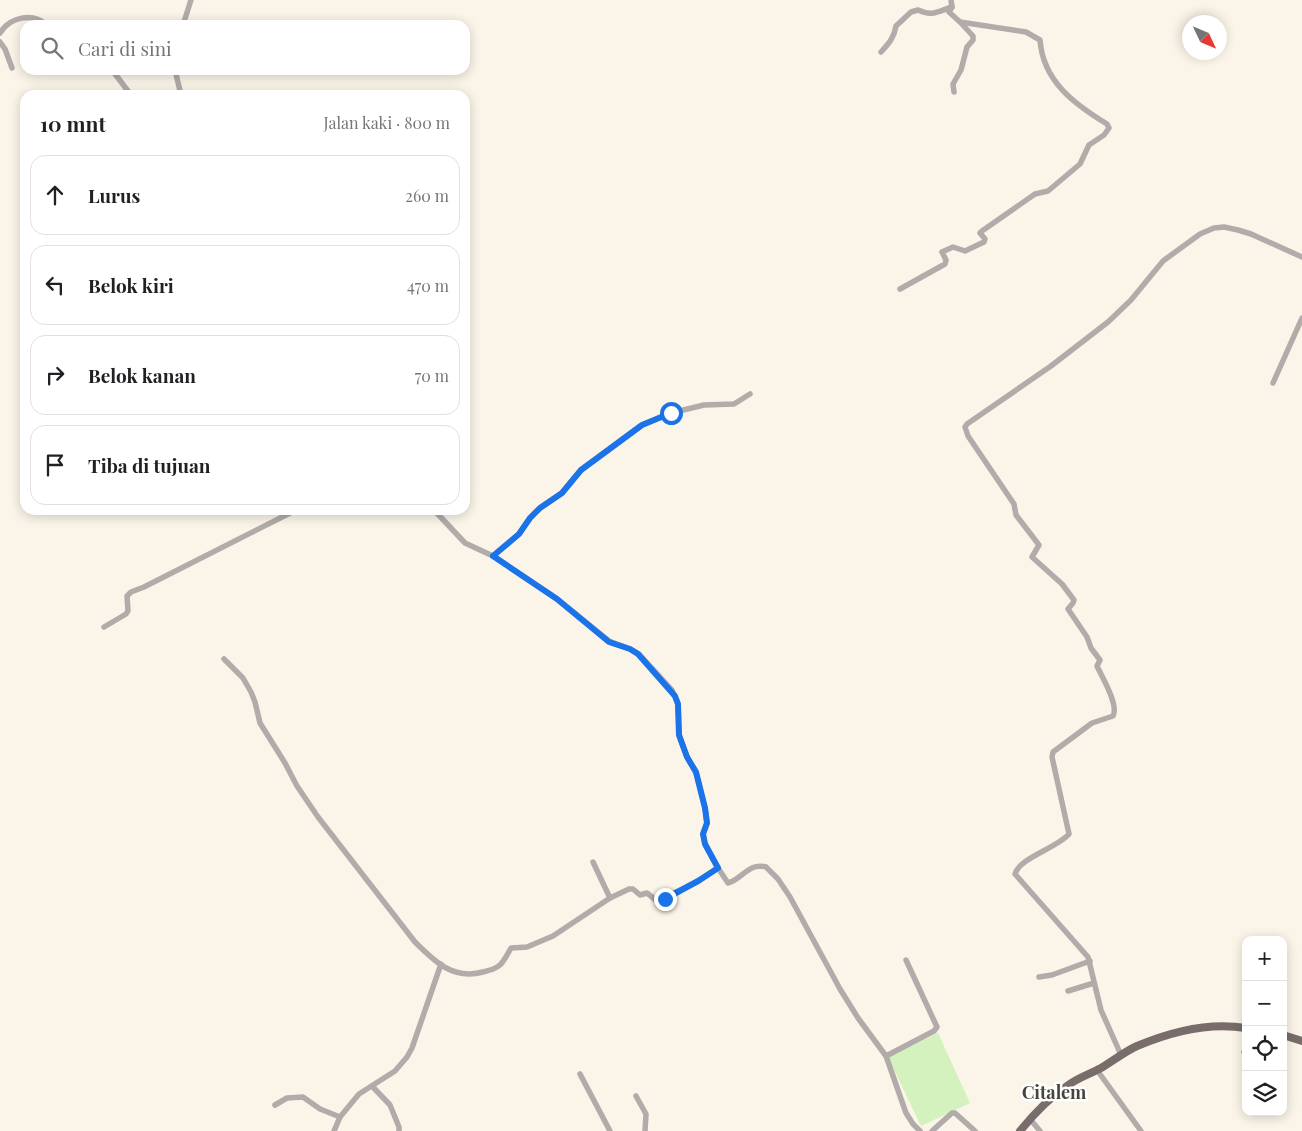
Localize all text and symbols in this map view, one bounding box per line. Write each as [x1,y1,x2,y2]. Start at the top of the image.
north arrow [1182,15,1227,60]
search box [20,20,470,75]
icon: search [38,34,66,62]
text: Cari di sini [78,35,172,61]
text: 10 mnt [40,109,106,137]
text: Jalan kaki · 800 m [324,112,450,133]
icon: ahead [41,181,69,209]
text: Lurus [88,182,140,208]
text: 260 m [405,185,449,206]
icon: left [41,271,69,299]
text: Belok kiri [88,272,174,298]
text: 470 m [407,275,449,296]
icon: right [41,361,69,389]
text: Belok kanan [88,362,196,388]
text: 70 m [415,365,449,386]
route start [660,402,683,425]
icon: arrive [41,451,69,479]
text: Tiba di tujuan [88,452,210,478]
route end [654,888,677,911]
map controls [1242,936,1287,1116]
button: + [1242,936,1287,981]
button: − [1242,981,1287,1026]
button: locate [1242,1026,1287,1071]
button: layers [1242,1071,1287,1116]
district label: Citalem [1022,1080,1087,1104]

